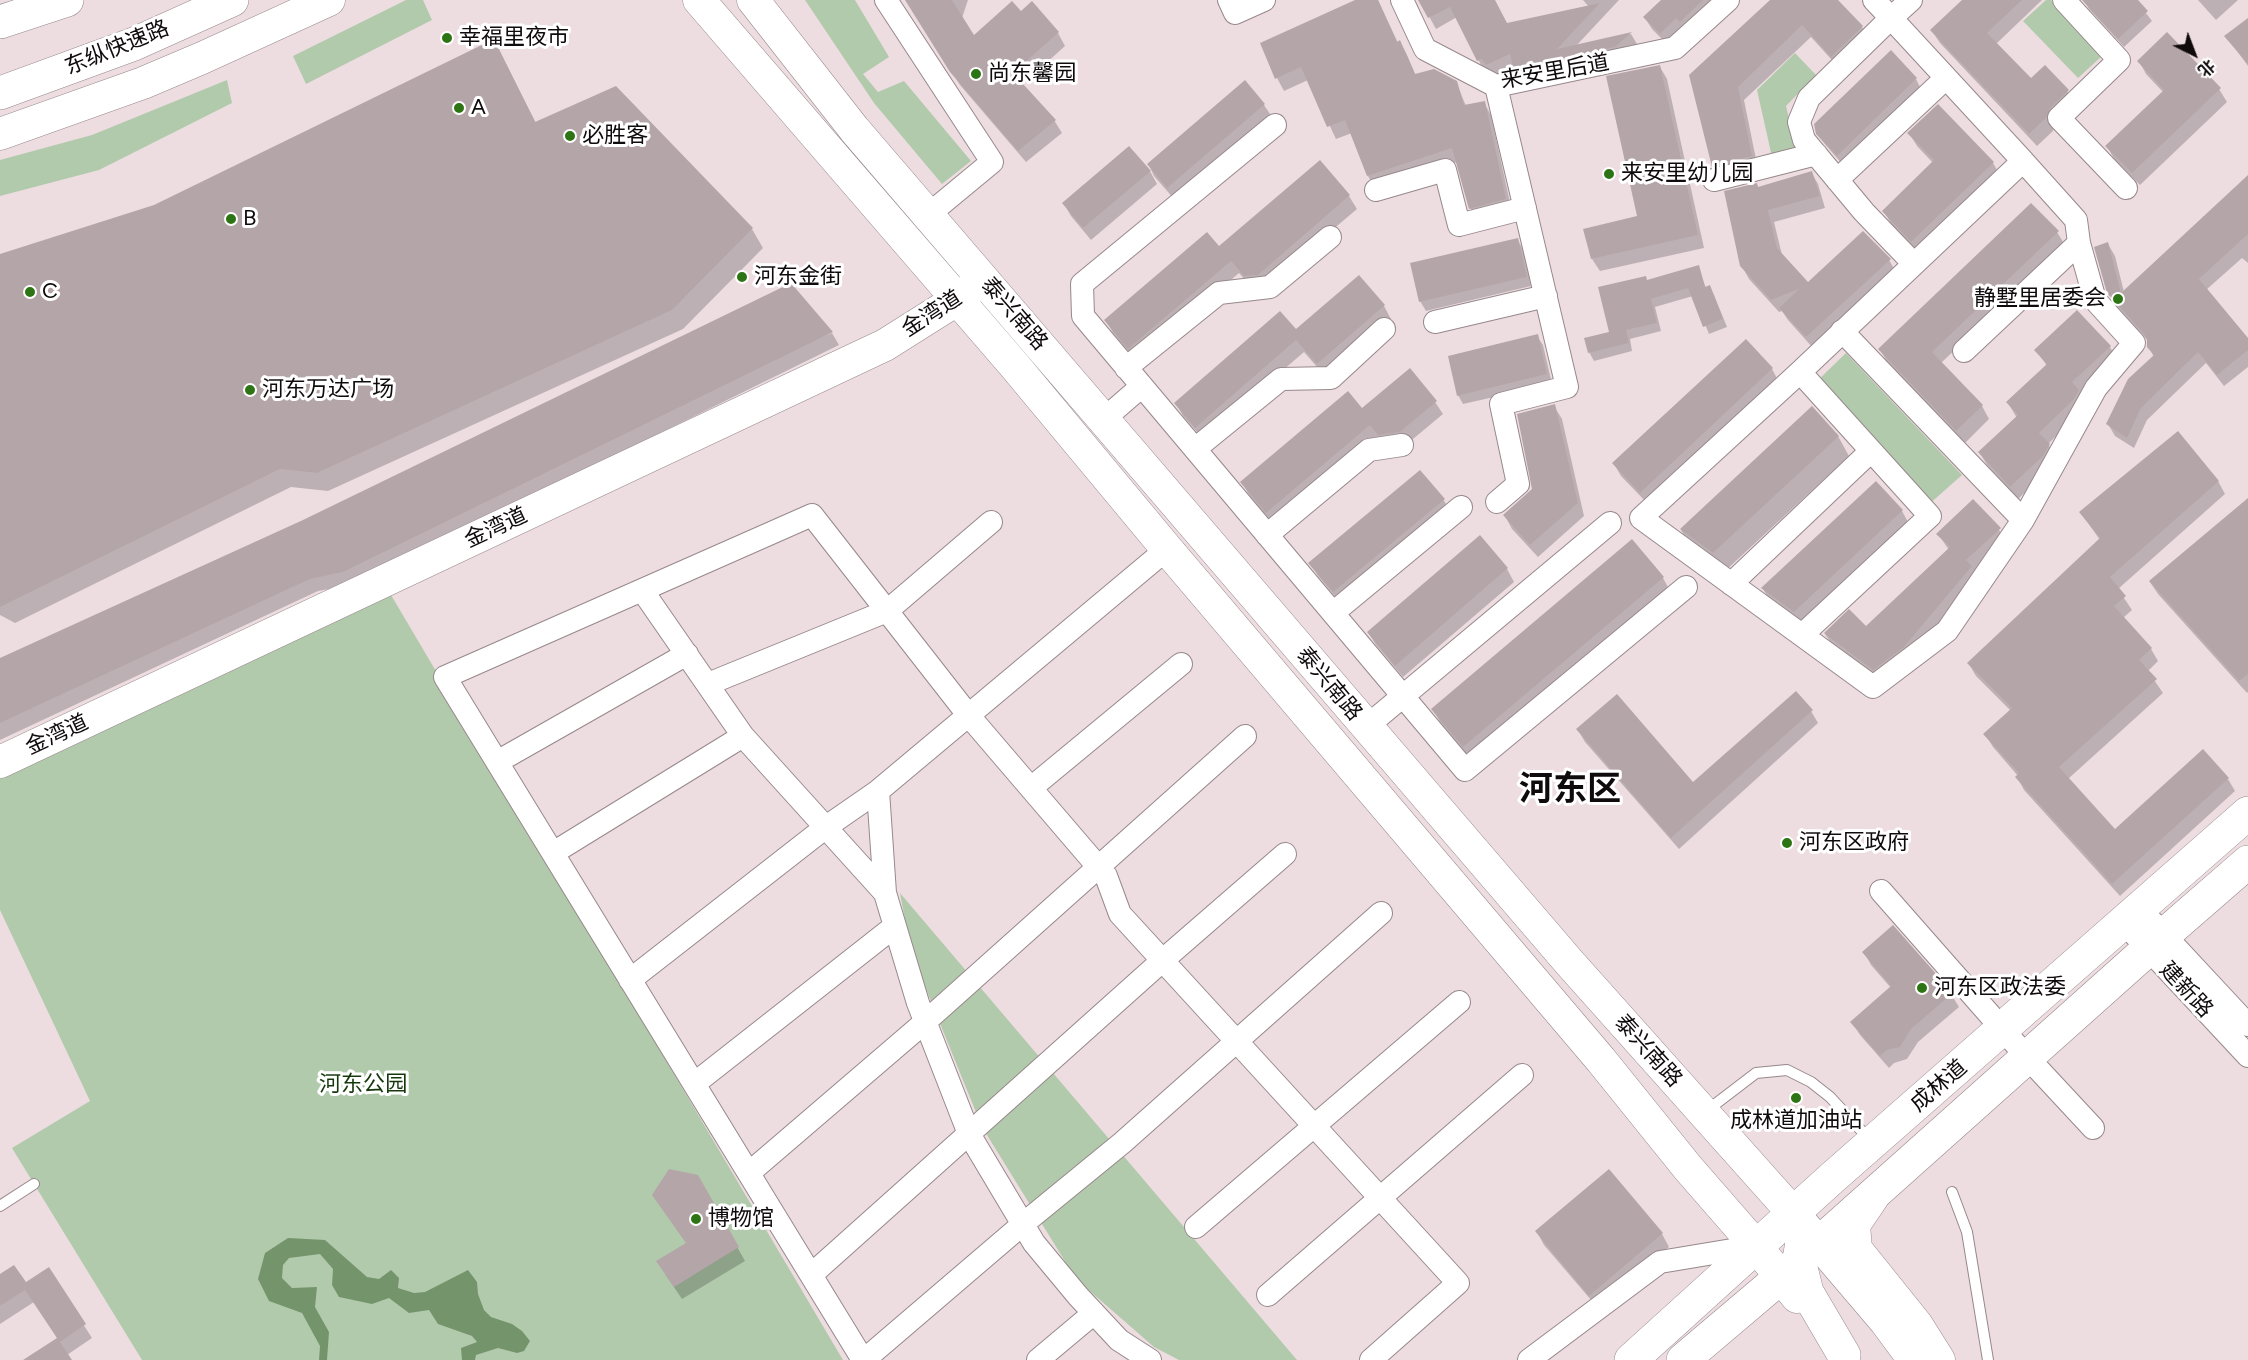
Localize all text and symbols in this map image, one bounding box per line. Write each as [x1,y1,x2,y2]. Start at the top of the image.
street label: 东纵快速路 [61,15,173,81]
north arrow [2164,24,2224,84]
place label: 幸福里夜市 [459,25,569,51]
marker: 幸福里夜市 [440,31,454,45]
street label: 来安里后道 [1499,49,1611,95]
text: 北 [2194,55,2219,80]
place label: 尚东馨园 [988,61,1076,87]
marker: 尚东馨园 [969,67,983,81]
place label: A [471,95,486,121]
marker: A [452,101,466,115]
place label: 必胜客 [582,123,648,149]
marker: 必胜客 [563,129,577,143]
place label: 来安里幼儿园 [1621,161,1753,187]
marker: 来安里幼儿园 [1602,167,1616,181]
place label: B [243,206,256,232]
marker: B [224,212,238,226]
place label: 河东金街 [754,264,842,290]
marker: 河东金街 [735,270,749,284]
street label: 泰兴南路 [975,272,1053,356]
place label: C [42,279,58,305]
marker: C [23,285,37,299]
street label: 金湾道 [897,285,967,343]
place label: 静墅里居委会 [1974,286,2106,312]
marker: 静墅里居委会 [2111,292,2125,306]
place label: 河东万达广场 [262,377,394,403]
marker: 河东万达广场 [243,383,257,397]
street label: 金湾道 [461,502,531,554]
street label: 泰兴南路 [1291,642,1367,726]
street label: 金湾道 [22,709,92,761]
district label: 河东区 [1519,770,1621,810]
place label: 河东区政府 [1799,830,1909,856]
marker: 河东区政府 [1780,836,1794,850]
street label: 建新路 [2154,957,2218,1023]
place label: 河东区政法委 [1934,975,2066,1001]
marker: 河东区政法委 [1915,981,1929,995]
street label: 泰兴南路 [1609,1009,1687,1093]
street label: 成林道 [1905,1054,1973,1118]
park label: 河东公园 [319,1072,407,1098]
marker: 成林道加油站 [1789,1091,1803,1105]
place label: 成林道加油站 [1730,1108,1862,1134]
place label: 博物馆 [708,1206,774,1232]
marker: 博物馆 [689,1212,703,1226]

